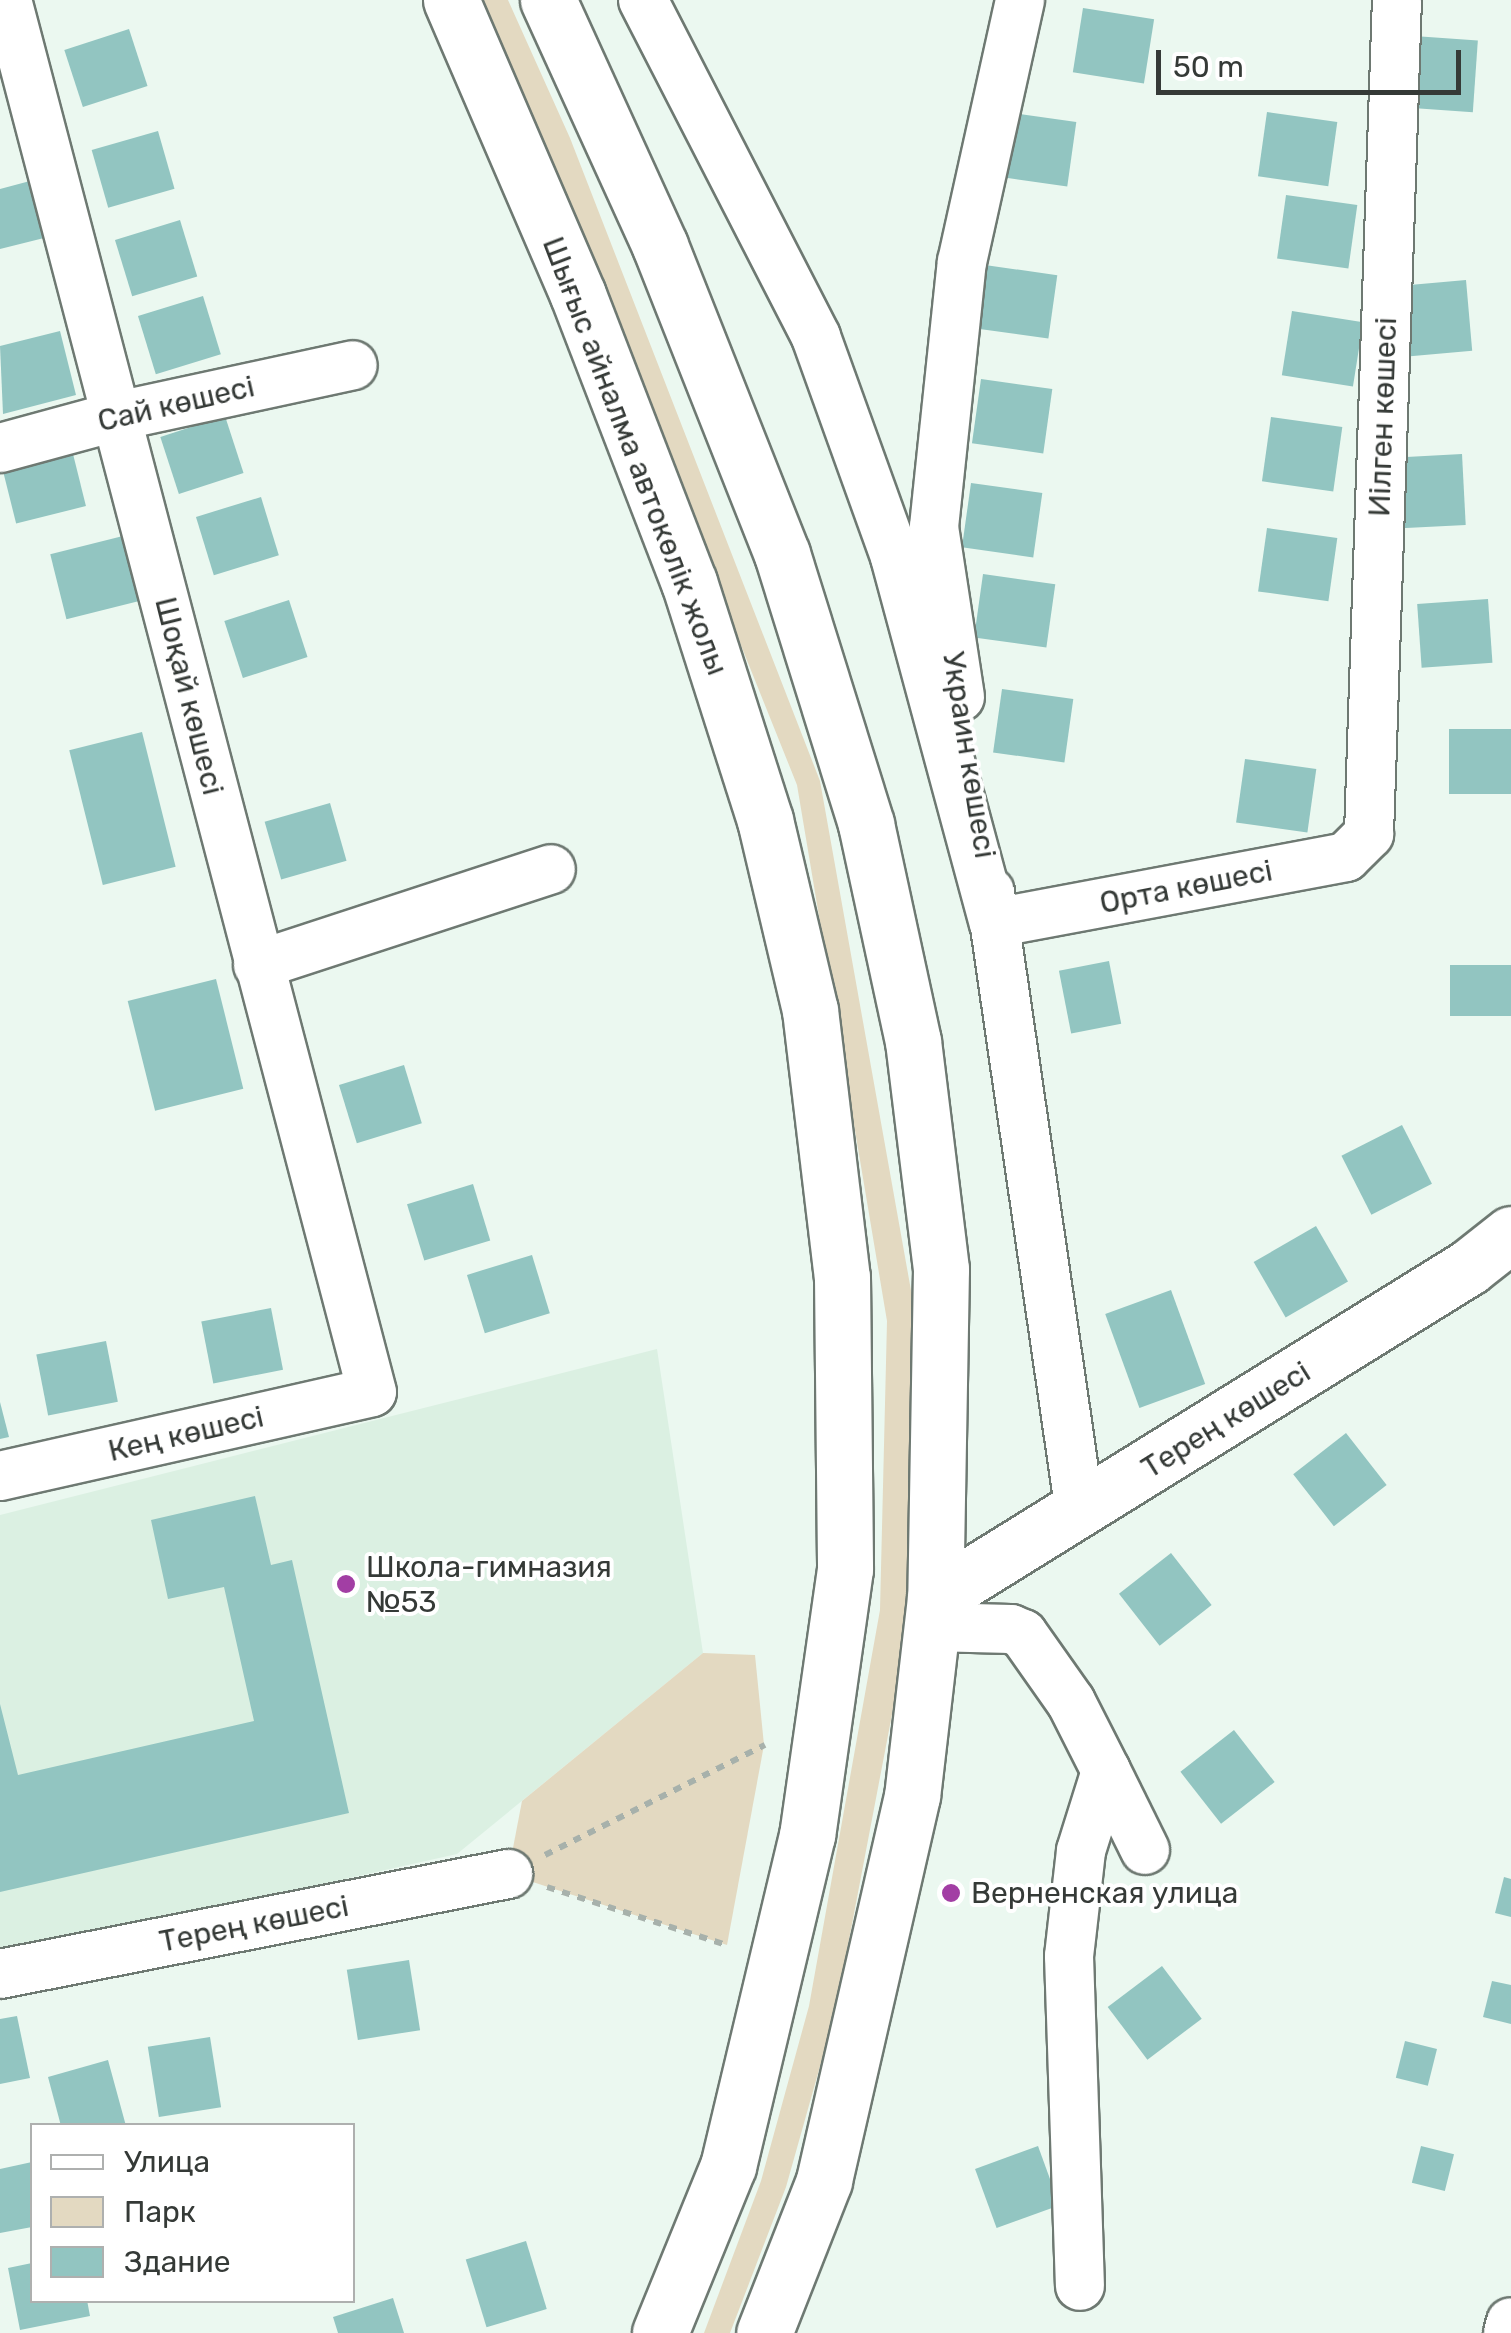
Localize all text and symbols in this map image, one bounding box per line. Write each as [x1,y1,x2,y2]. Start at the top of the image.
scale bar [1161,30,1466,92]
text: 50 m [1173,49,1244,85]
street label: Шығыс айналма автокөлік жолы [535,232,735,680]
street label: Иілген көшесі [1362,317,1404,517]
street label: Сай көшесі [94,369,258,439]
street label: Шоқай көшесі [147,593,231,799]
street label: Украин көшесі [935,649,1003,861]
street label: Орта көшесі [1097,853,1275,921]
street label: Терең көшесі [1135,1354,1317,1486]
street label: Кең көшесі [105,1399,267,1469]
place label: Школа-гимназия №53 [366,1549,612,1620]
marker: Школа-гимназия №53 [335,1573,357,1595]
place label: Верненская улица [971,1875,1238,1911]
marker: Верненская улица [940,1882,962,1904]
street label: Терең көшесі [156,1888,352,1960]
legend [30,2123,355,2303]
text: Улица [124,2144,210,2180]
text: Парк [124,2194,196,2230]
text: Здание [124,2244,231,2280]

